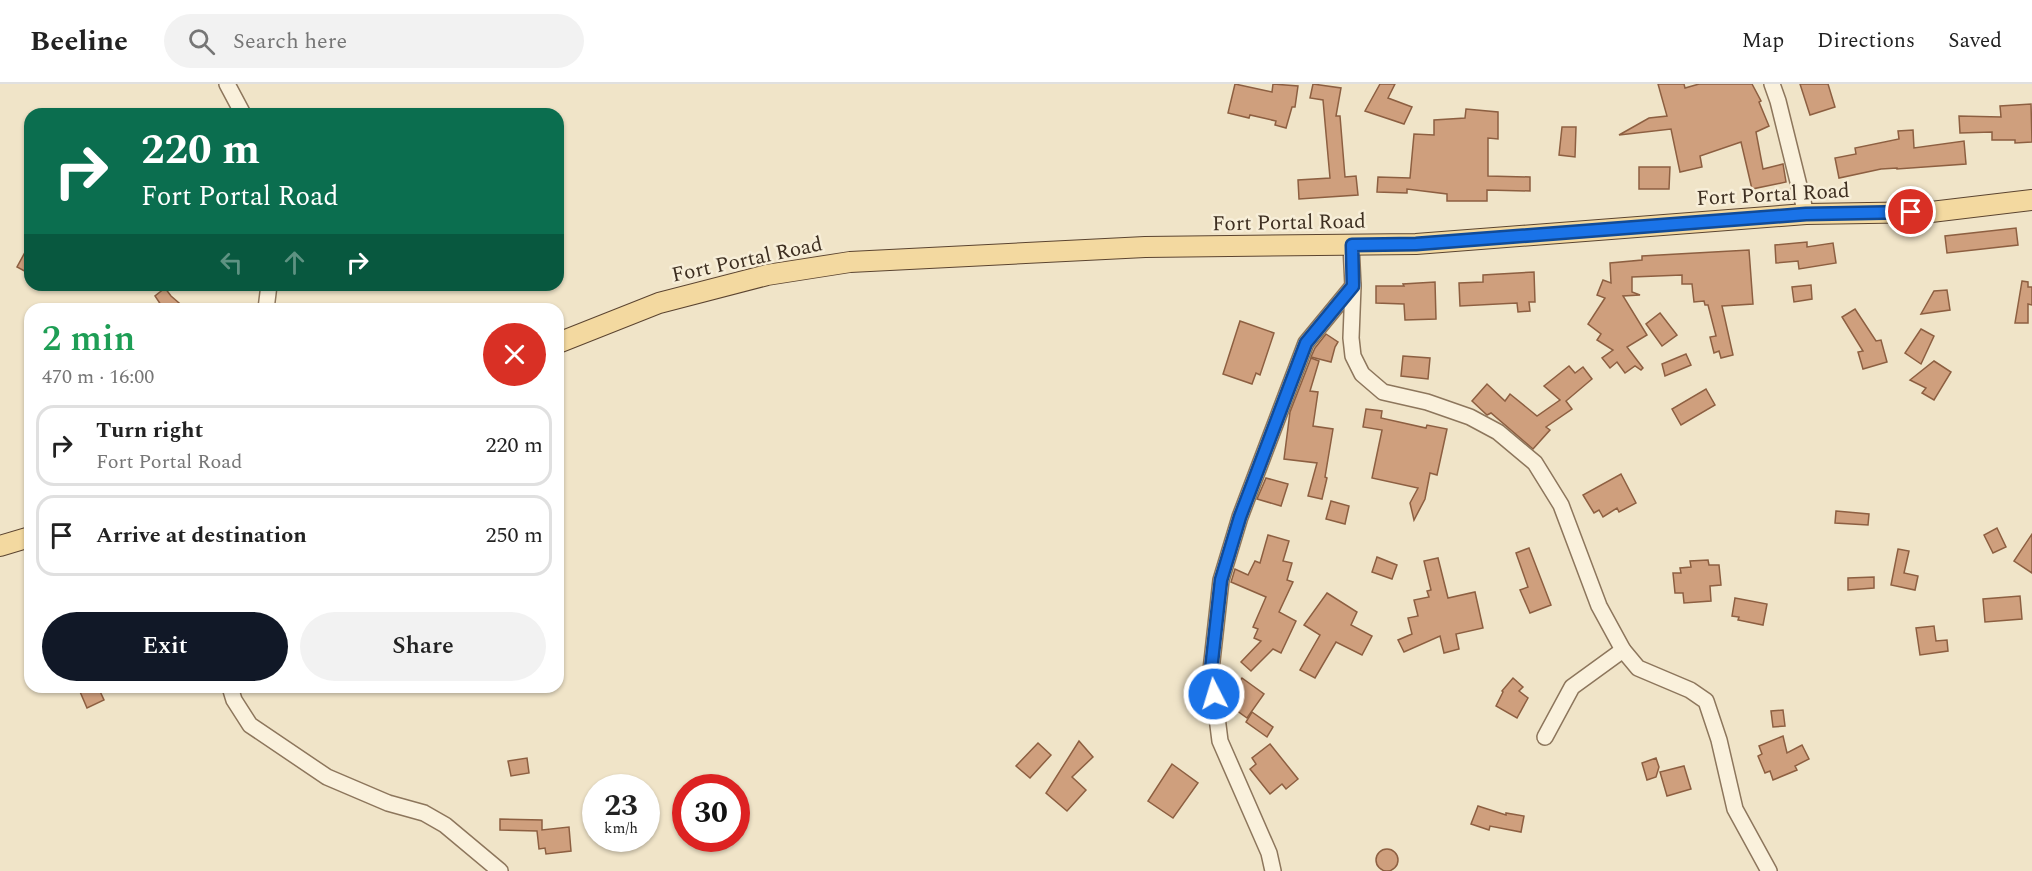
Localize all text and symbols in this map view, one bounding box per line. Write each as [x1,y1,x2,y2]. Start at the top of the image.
search box [164,14,584,68]
text: Beeline [30,20,128,63]
icon: search [185,25,218,58]
text: Search here [233,25,347,58]
text: Map [1742,25,1784,57]
text: Directions [1817,25,1915,57]
text: Saved [1948,25,2002,57]
text: 220 m [141,119,260,182]
icon: right [42,132,120,210]
street label: Fort Portal Road [1695,175,1851,215]
text: Fort Portal Road [141,176,339,218]
pin [1885,186,1936,237]
icon: arrive [1894,195,1927,228]
street label: Fort Portal Road [1212,206,1366,240]
street label: Fort Portal Road [669,228,826,292]
icon: left [215,246,248,279]
icon: ahead [278,246,311,279]
icon: right [341,246,374,279]
text: 2 min [42,312,135,367]
button: close [483,323,546,386]
text: 470 m · 16:00 [42,362,154,392]
text: Turn right [96,414,203,447]
icon: right [45,429,78,462]
text: 220 m [486,429,543,462]
text: Fort Portal Road [96,447,242,477]
icon: arrive [45,519,78,552]
text: Arrive at destination [96,519,307,552]
text: 250 m [486,519,543,552]
button: Exit [42,612,288,681]
button: Share [300,612,546,681]
position arrow [1182,662,1246,726]
speed limit sign: 30 [672,774,750,852]
text: 23 [604,783,638,829]
text: km/h [604,817,638,840]

